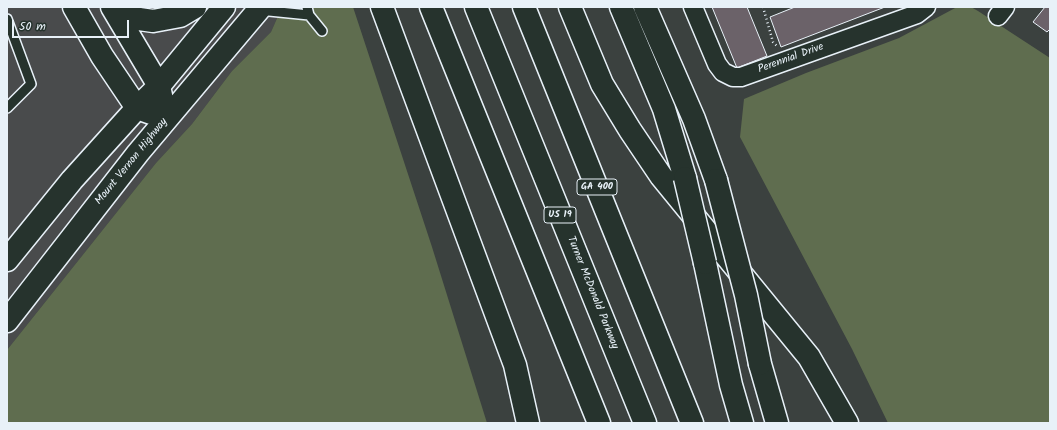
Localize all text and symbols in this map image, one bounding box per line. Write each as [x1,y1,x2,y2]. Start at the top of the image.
scale bar [14,12,131,38]
text: 50 m [19,17,46,36]
street label: Perennial Drive [756,41,826,77]
street label: Mount Vernon Highway [93,116,171,208]
road number: GA 400 [577,179,617,195]
road number: US 19 [544,207,576,223]
street label: Turner McDonald Parkway [563,235,621,351]

